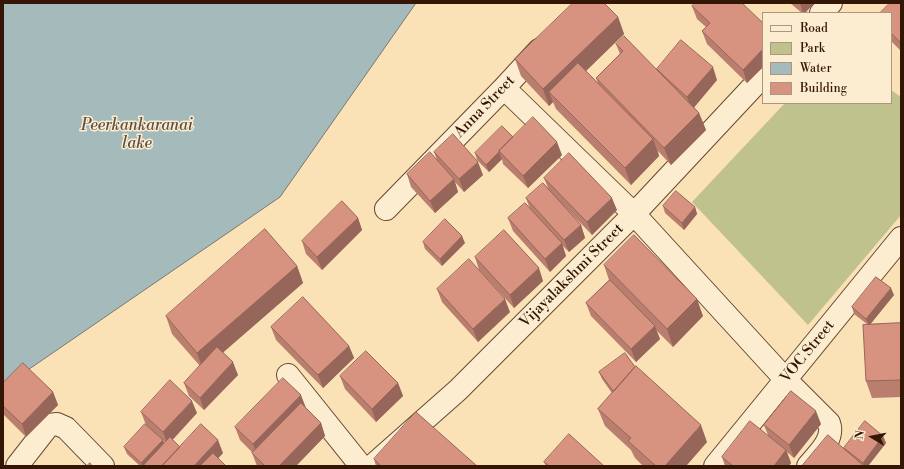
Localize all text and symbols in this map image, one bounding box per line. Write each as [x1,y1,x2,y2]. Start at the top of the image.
legend [762,12,892,104]
text: Road [800,21,828,36]
text: Park [800,41,825,56]
text: Water [800,61,832,76]
street label: Anna Street [451,72,519,142]
text: Building [800,81,847,96]
water label: Peerkankaranai lake [81,116,193,154]
street label: Vijayalakshmi Street [516,220,628,332]
street label: VOC Street [777,317,839,387]
north arrow [852,417,892,457]
text: N [853,429,868,440]

